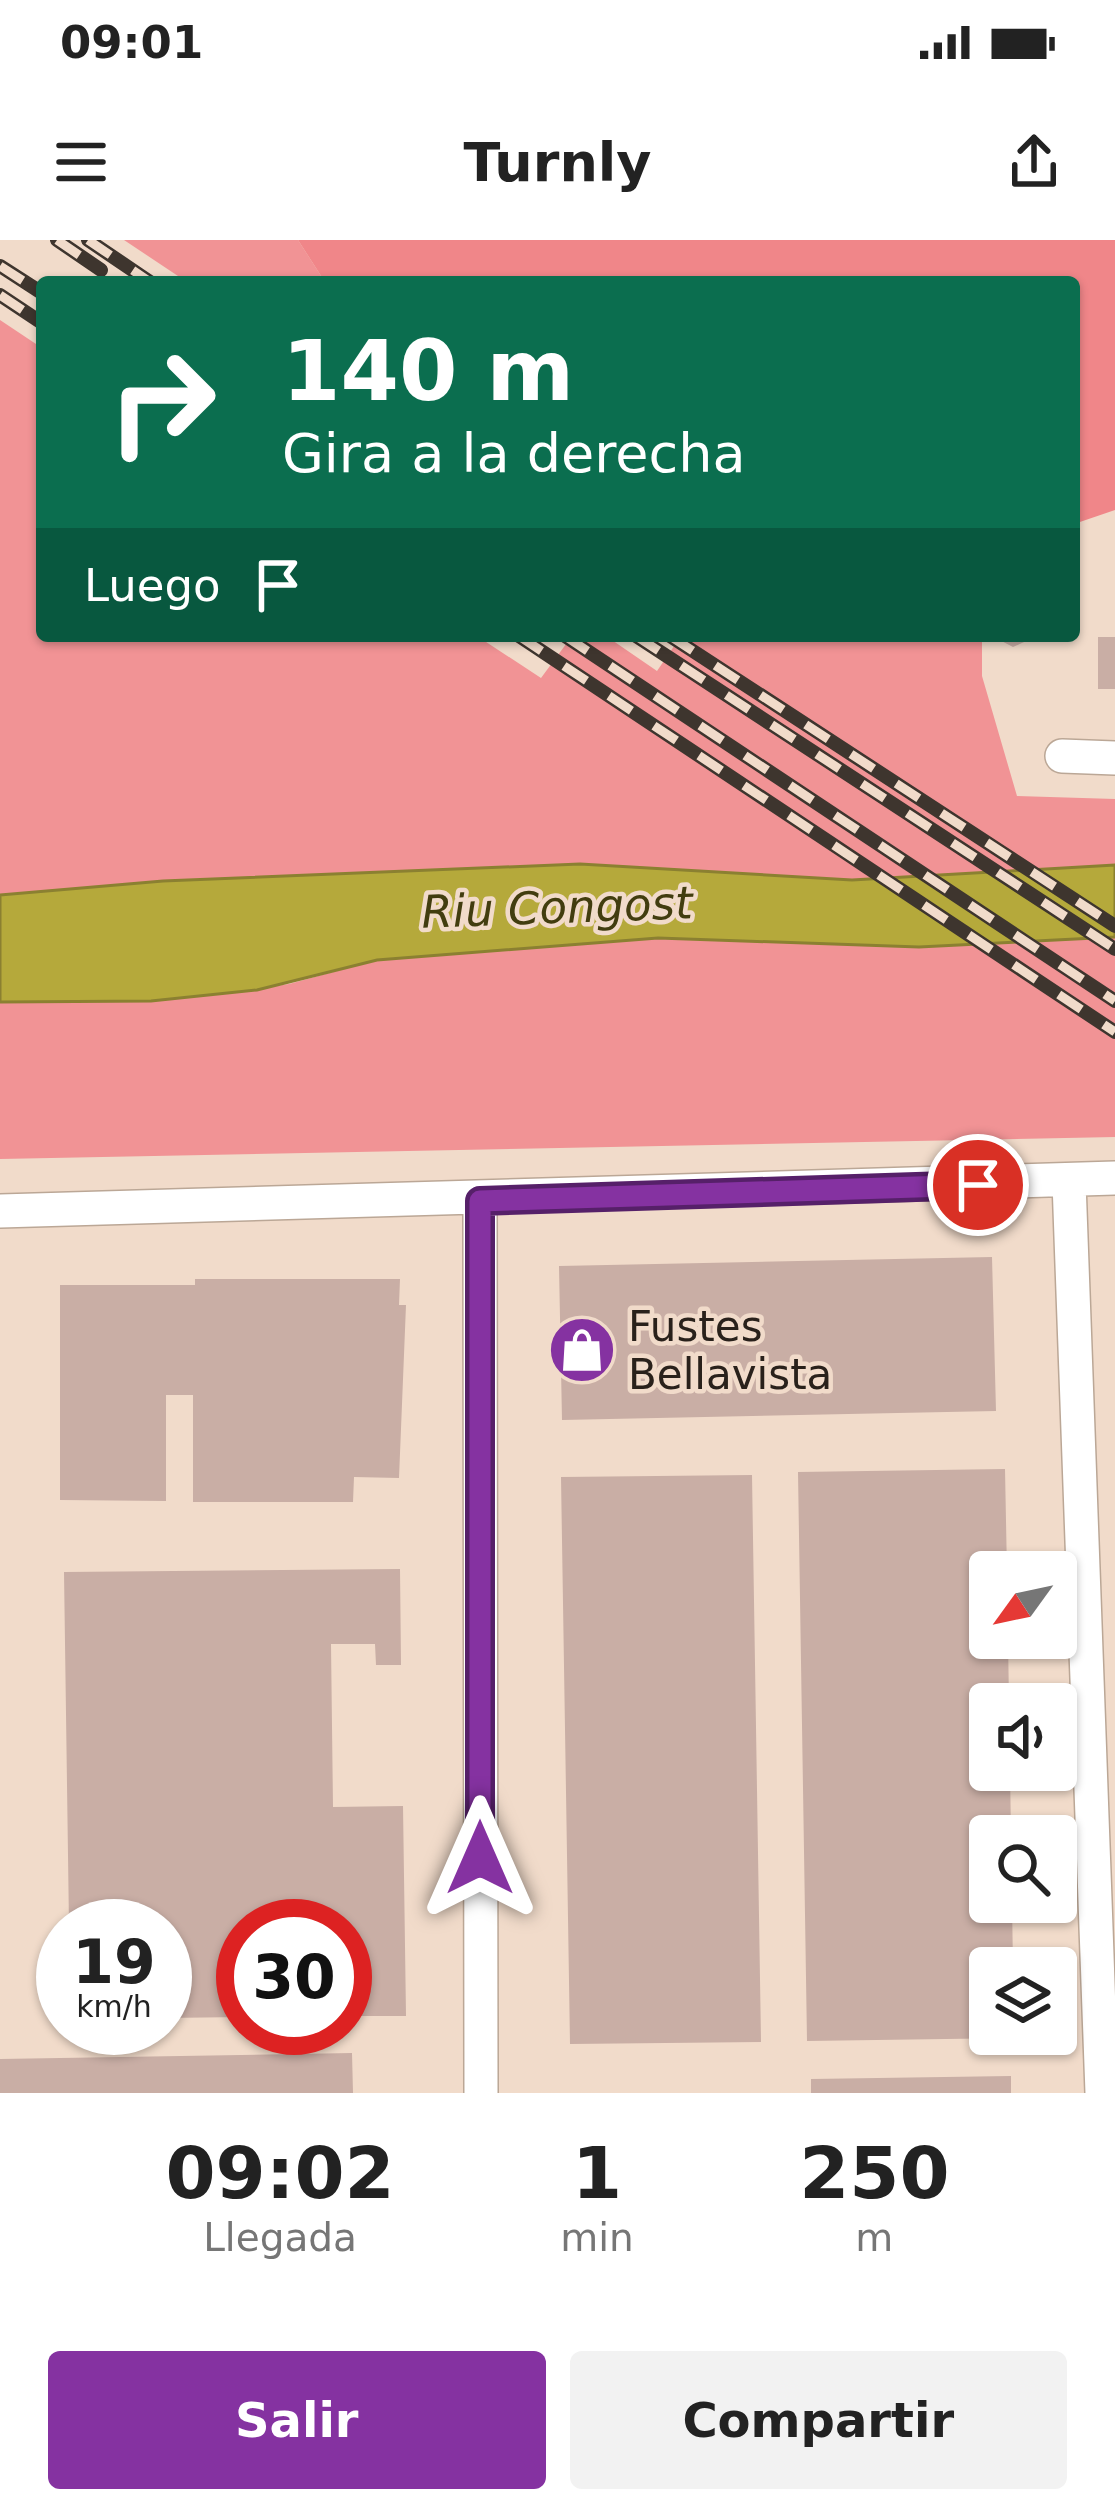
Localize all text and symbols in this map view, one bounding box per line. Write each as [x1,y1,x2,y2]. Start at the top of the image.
text: 09:01 [60,16,203,69]
icon: menu [48,129,114,195]
icon: share [1001,129,1067,195]
text: Turnly [463,131,652,194]
text: 140 m [282,322,574,420]
icon: right [84,324,240,480]
text: Gira a la derecha [282,422,746,485]
icon: arrive [245,552,311,618]
text: Luego [84,559,221,612]
water label: Riu Congost [421,876,696,939]
pin [927,1134,1029,1236]
icon: arrive [945,1152,1011,1218]
place label: Fustes Bellavista [628,1302,832,1399]
shop icon: Fustes Bellavista [547,1315,617,1385]
north arrow [969,1551,1077,1659]
map controls [969,1551,1077,2055]
button: sound [969,1683,1077,1791]
position arrow [417,1795,543,1921]
button: search [969,1815,1077,1923]
speed limit sign: 30 [216,1899,372,2055]
text: 19 [72,1927,156,1997]
button: layers [969,1947,1077,2055]
text: km/h [76,1989,152,2024]
text: 09:02 [165,2131,395,2215]
text: 1 [572,2131,622,2215]
text: 250 [799,2131,949,2215]
text: Llegada [203,2215,357,2260]
text: min [560,2215,634,2260]
text: m [855,2215,893,2260]
button: Salir [48,2351,546,2489]
button: Compartir [570,2351,1067,2489]

